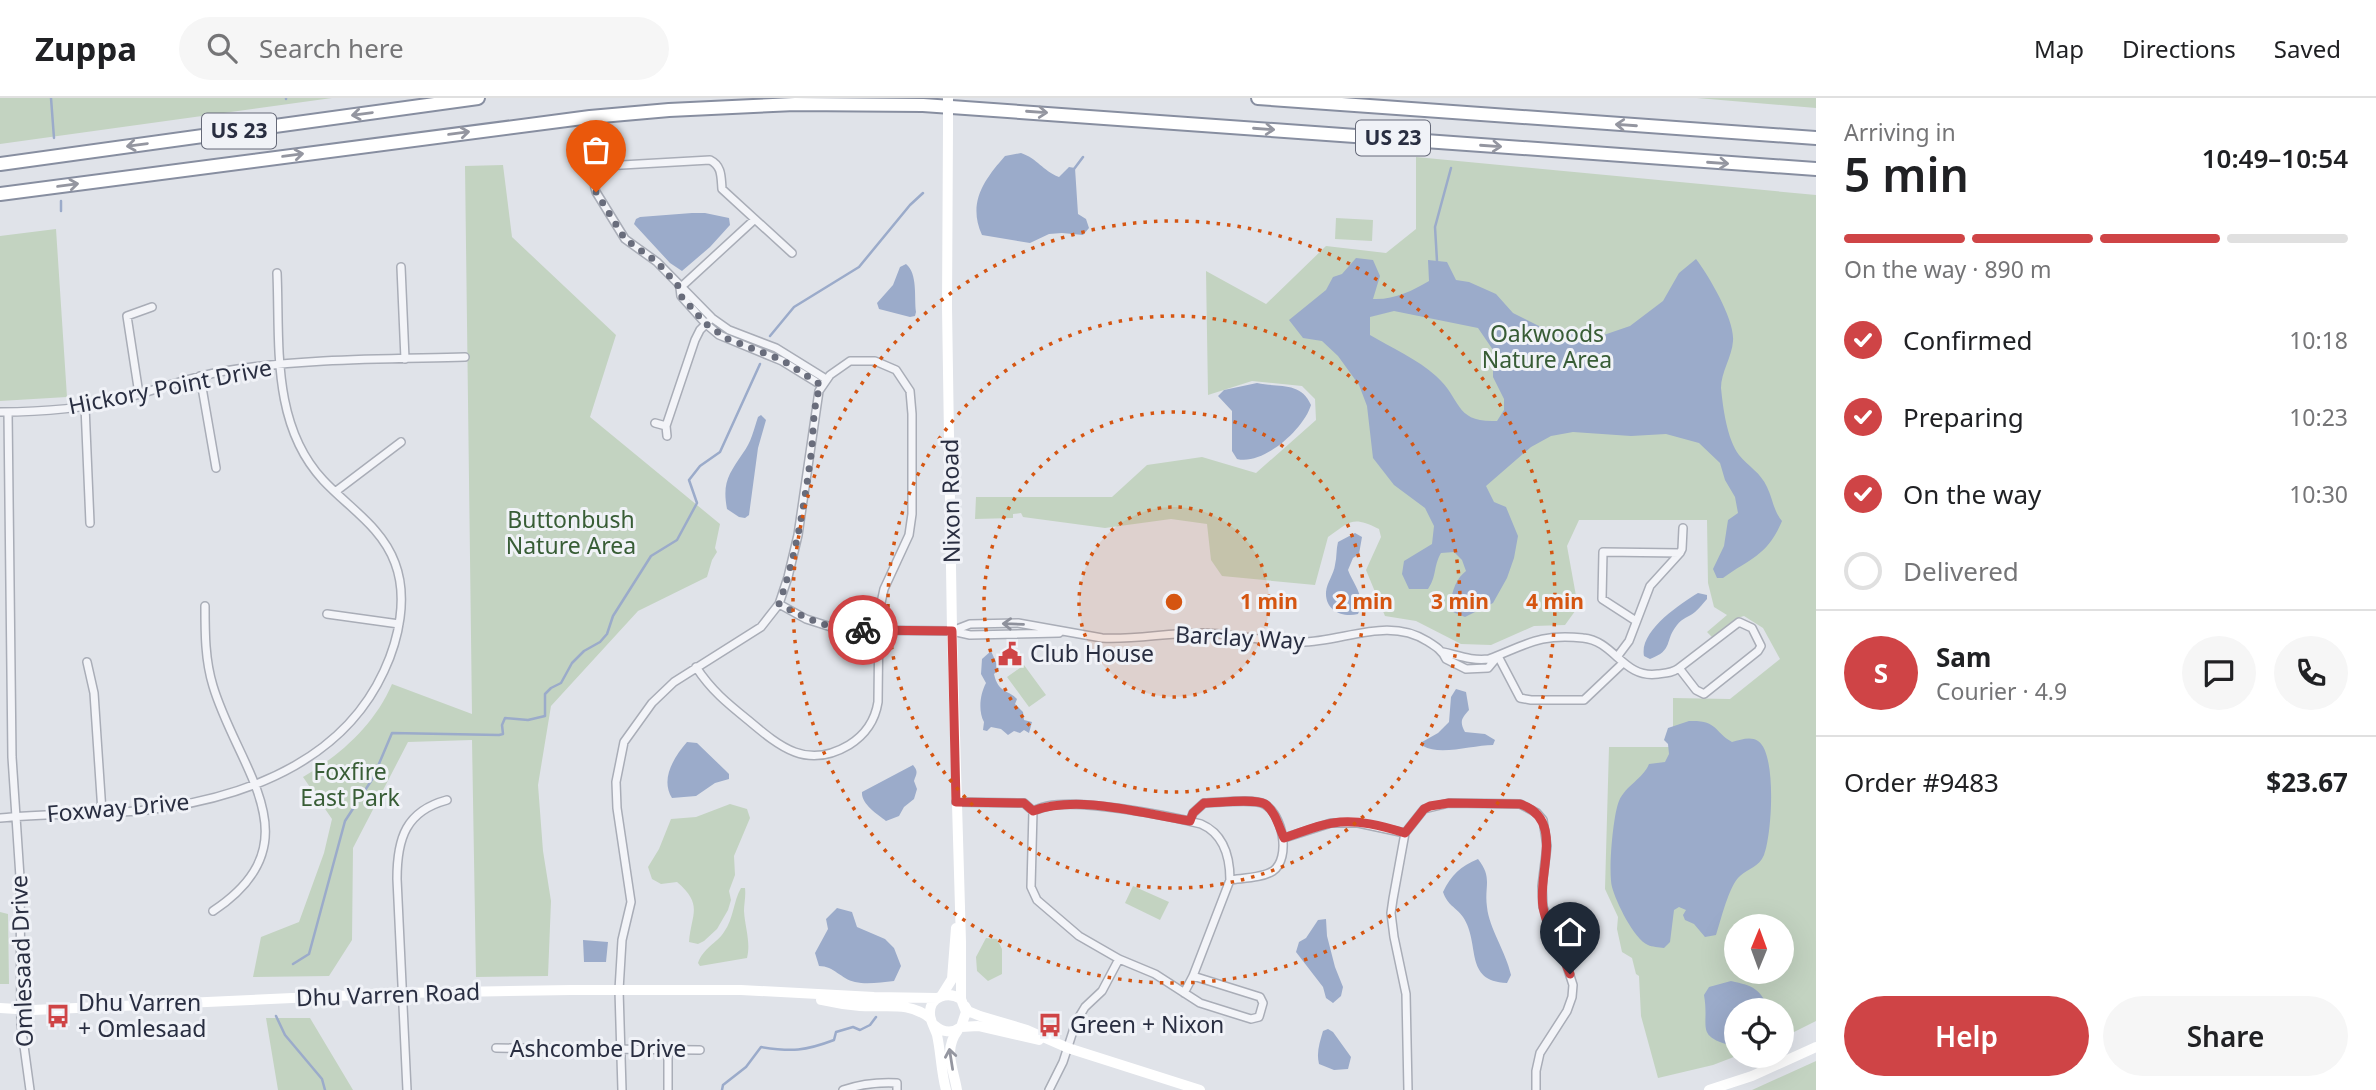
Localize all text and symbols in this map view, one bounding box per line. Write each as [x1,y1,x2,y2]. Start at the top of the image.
search box [179,17,669,80]
text: Zuppa [35,26,137,71]
icon: search [203,29,241,67]
text: Search here [259,30,404,66]
text: Map [2034,32,2084,65]
text: Directions [2122,32,2236,65]
text: Saved [2274,32,2341,65]
one-way arrow [1026,106,1048,119]
one-way arrow [351,108,374,121]
road number: US 23 [202,114,276,148]
text: Arriving in [1844,116,1956,148]
one-way arrow [1615,118,1638,131]
pin [566,120,626,192]
road number: US 23 [1356,120,1430,156]
one-way arrow [1253,123,1275,136]
one-way arrow [447,126,470,139]
icon: bag [577,131,615,169]
one-way arrow [126,139,148,152]
one-way arrow [1479,140,1502,153]
text: 10:49–10:54 [2202,140,2348,176]
text: 5 min [1844,143,1969,205]
one-way arrow [281,148,304,161]
one-way arrow [1706,157,1729,170]
one-way arrow [56,178,79,191]
text: On the way · 890 m [1844,253,2051,285]
park label: Oakwoods Nature Area [1482,317,1612,375]
icon: check [1844,321,1882,359]
text: Confirmed [1903,322,2033,358]
text: 10:18 [2289,324,2348,356]
street label: Hickory Point Drive [65,351,274,421]
icon: check [1844,398,1882,436]
text: Preparing [1903,399,2024,435]
text: 10:23 [2289,401,2348,433]
street label: Nixon Road [933,438,967,564]
icon: check [1844,475,1882,513]
text: On the way [1903,476,2041,512]
text: 10:30 [2289,478,2348,510]
park label: Buttonbush Nature Area [506,503,636,561]
text: Delivered [1903,553,2019,589]
text: 1 min [1240,587,1298,615]
text: 2 min [1335,587,1393,615]
text: 3 min [1431,587,1489,615]
text: 4 min [1526,587,1584,615]
centre of rings [1162,590,1186,614]
courier [828,595,898,665]
icon: bike [844,611,882,649]
one-way arrow [1001,617,1024,631]
street label: Barclay Way [1174,618,1306,656]
button: chat [2182,636,2256,710]
button: phone [2274,636,2348,710]
place label: Club House [1030,637,1154,669]
text: Sam [1936,639,1991,675]
public building icon: Club House [996,640,1024,668]
text: S [1874,655,1888,691]
text: Courier · 4.9 [1936,675,2067,707]
park label: Foxfire East Park [300,755,401,813]
text: Order #9483 [1844,764,1999,800]
text: $23.67 [2266,764,2348,800]
street label: Foxway Drive [45,785,191,829]
street label: Omlesaad Drive [2,874,40,1048]
pin [1540,902,1600,974]
icon: home [1551,913,1589,951]
north arrow [1724,914,1794,984]
map controls [1724,914,1794,1068]
street label: Dhu Varren Road [295,975,481,1013]
place label: Dhu Varren + Omlesaad [78,986,206,1044]
button: Help [1844,996,2089,1076]
button: Share [2103,996,2348,1076]
button: locate [1724,998,1794,1068]
bus stop icon: Dhu Varren + Omlesaad [44,1002,72,1030]
place label: Green + Nixon [1070,1008,1224,1040]
bus stop icon: Green + Nixon [1036,1011,1064,1039]
street label: Ashcombe Drive [510,1032,686,1064]
one-way arrow [944,1048,957,1071]

